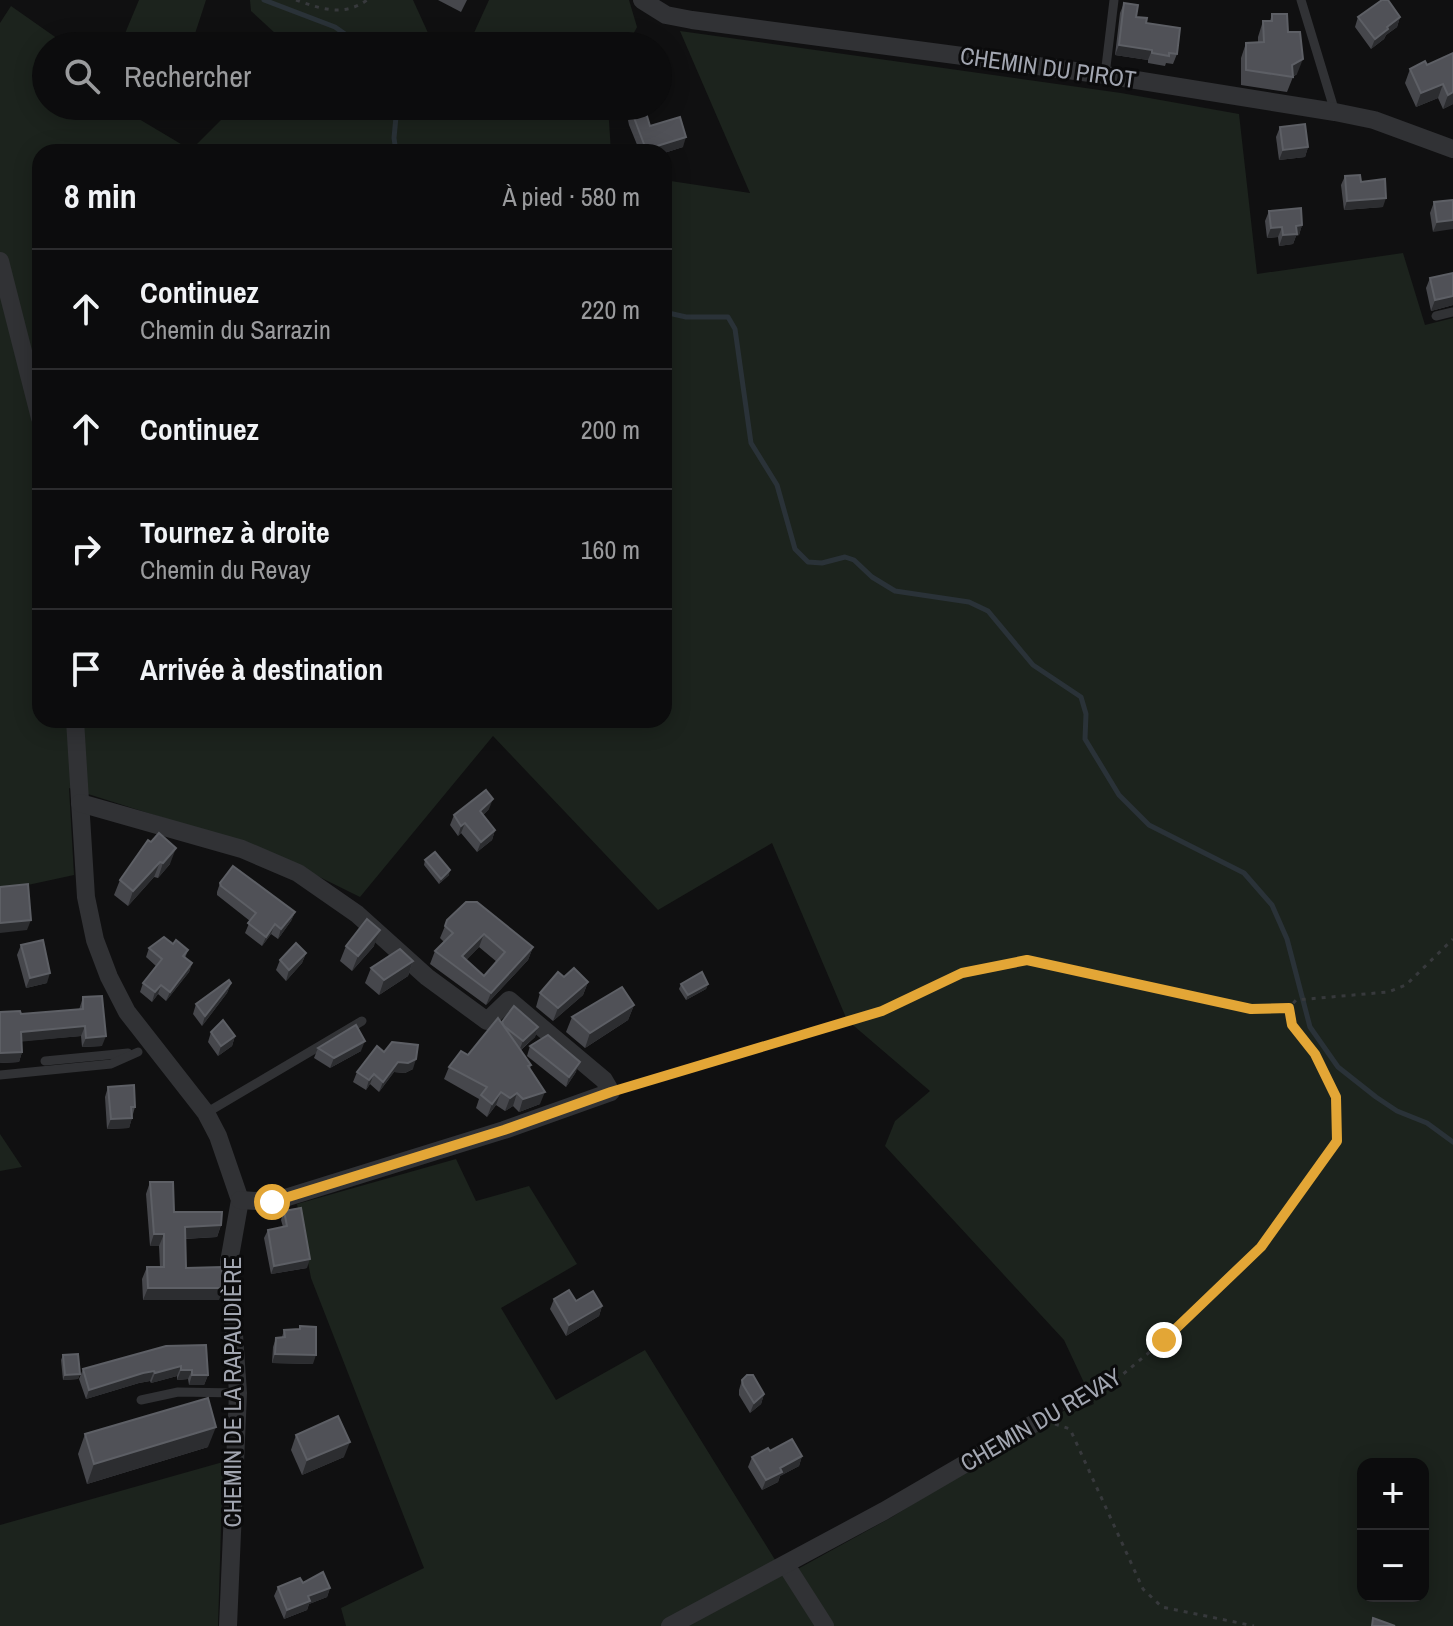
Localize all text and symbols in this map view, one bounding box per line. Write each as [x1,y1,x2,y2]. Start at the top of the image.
search box [32,32,672,120]
street label: CHEMIN DU PIROT [958,39,1138,95]
icon: search [60,54,104,98]
text: Rechercher [124,56,251,96]
text: 8 min [64,173,137,219]
text: À pied · 580 m [502,179,640,214]
text: Continuez [140,272,259,312]
icon: ahead [64,287,108,331]
text: 220 m [581,292,640,327]
text: Chemin du Sarrazin [140,312,331,347]
icon: ahead [64,407,108,451]
text: Continuez [140,409,259,449]
text: 200 m [581,412,640,447]
text: Tournez à droite [140,512,330,552]
icon: right [64,527,108,571]
text: 160 m [581,532,640,567]
text: Chemin du Revay [140,552,311,587]
icon: arrive [64,647,108,691]
text: Arrivée à destination [140,649,383,689]
route start [254,1184,290,1220]
street label: CHEMIN DE LA RAPAUDIÈRE [216,1257,248,1527]
route end [1146,1322,1182,1358]
street label: CHEMIN DU REVAY [954,1360,1127,1478]
map controls [1357,1458,1429,1602]
button: + [1357,1458,1429,1530]
button: − [1357,1530,1429,1602]

